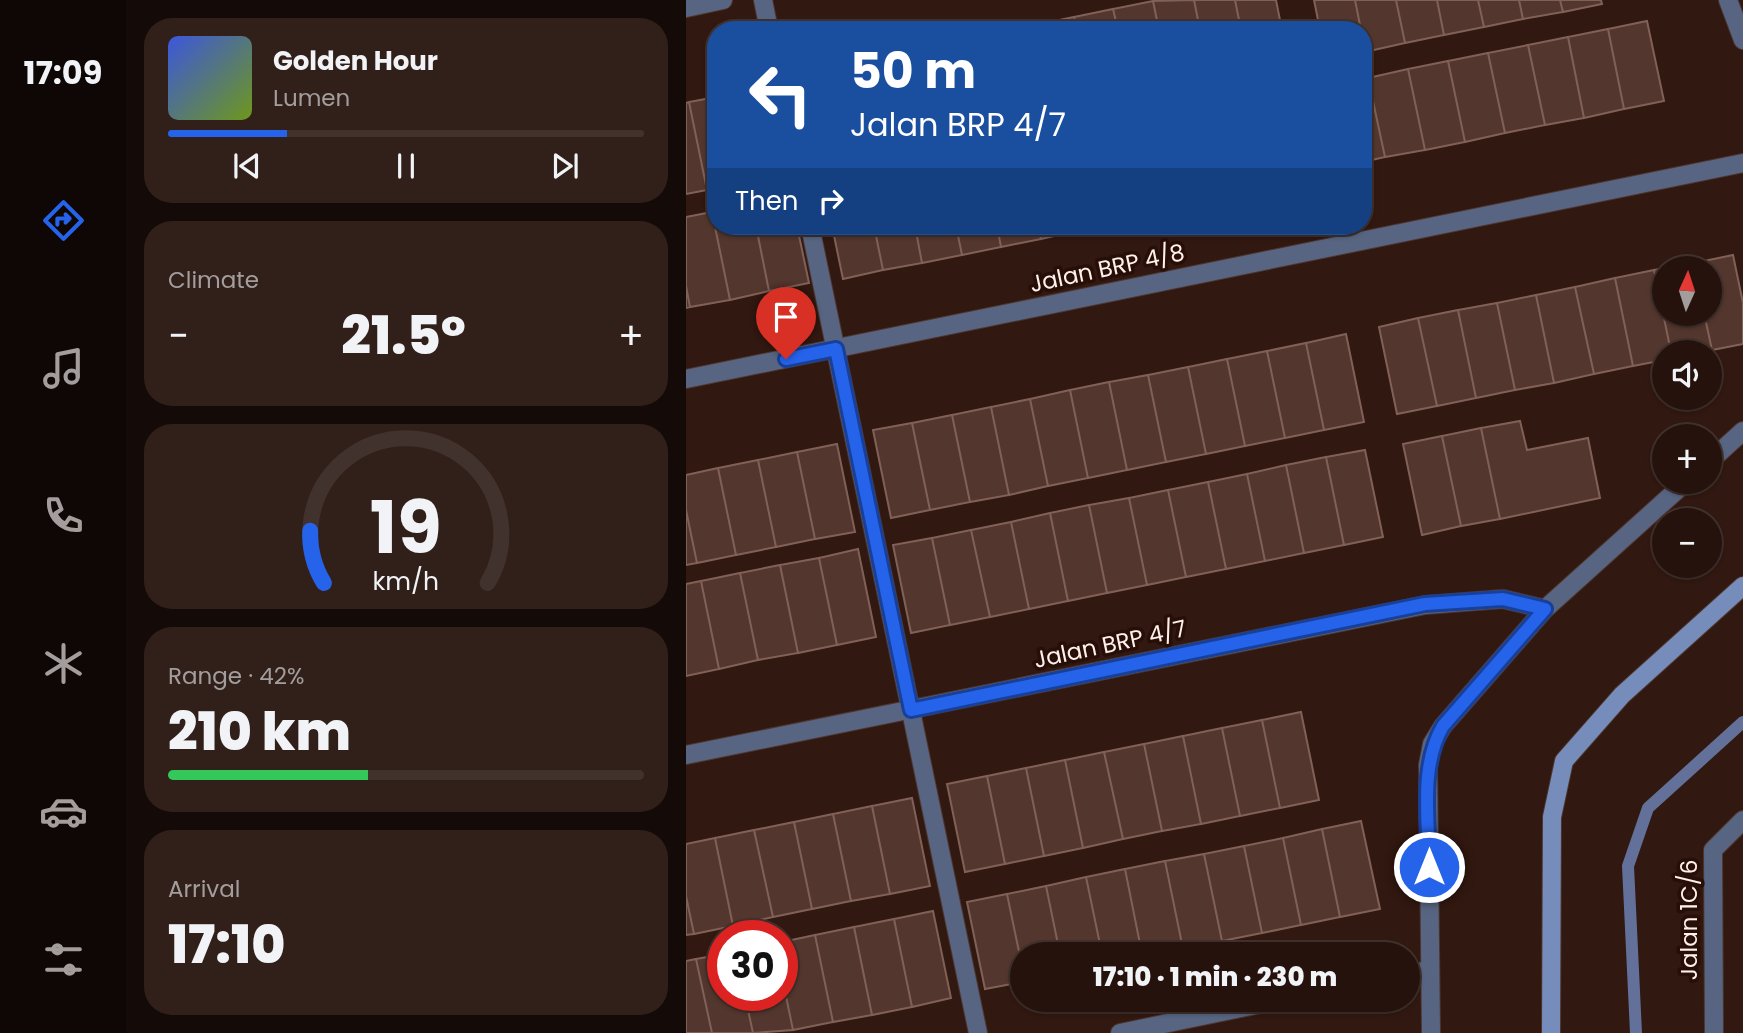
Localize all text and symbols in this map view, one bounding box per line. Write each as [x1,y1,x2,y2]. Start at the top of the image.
text: 50 m [850,37,976,105]
text: Golden Hour [273,43,438,79]
icon: left [735,49,826,140]
text: 17:09 [24,50,102,95]
text: Lumen [273,82,350,114]
text: Jalan BRP 4/7 [850,102,1066,147]
icon: previous [228,147,266,185]
icon: pause [387,147,425,185]
icon: next [546,147,584,185]
icon: right [812,182,850,220]
text: Then [735,183,798,219]
icon: directions [39,196,88,245]
street label: Jalan BRP 4/8 [1027,236,1187,300]
north arrow [1652,256,1722,326]
map controls [1652,256,1722,578]
text: Climate [168,264,259,296]
pin [756,287,816,359]
icon: arrive [767,298,805,336]
text: 21.5° [341,299,466,372]
text: − [168,309,189,362]
text: + [618,309,644,362]
button: sound [1652,340,1722,410]
icon: music [39,344,88,393]
button: + [1652,424,1722,494]
text: 19 [370,477,442,578]
icon: phone [39,491,88,540]
button: − [1652,508,1722,578]
text: km/h [373,563,439,598]
street label: Jalan BRP 4/7 [1031,612,1189,676]
icon: climate [39,639,88,688]
text: Range · 42% [168,660,304,692]
text: 210 km [168,695,351,768]
icon: car [39,787,88,836]
position arrow [1392,830,1466,904]
street label: Jalan 1C/6 [1673,860,1705,980]
text: Arrival [168,873,240,905]
text: 17:10 [168,908,285,981]
speed limit sign: 30 [707,920,798,1011]
icon: filters [39,935,88,984]
text: 17:10 · 1 min · 230 m [1093,959,1337,995]

